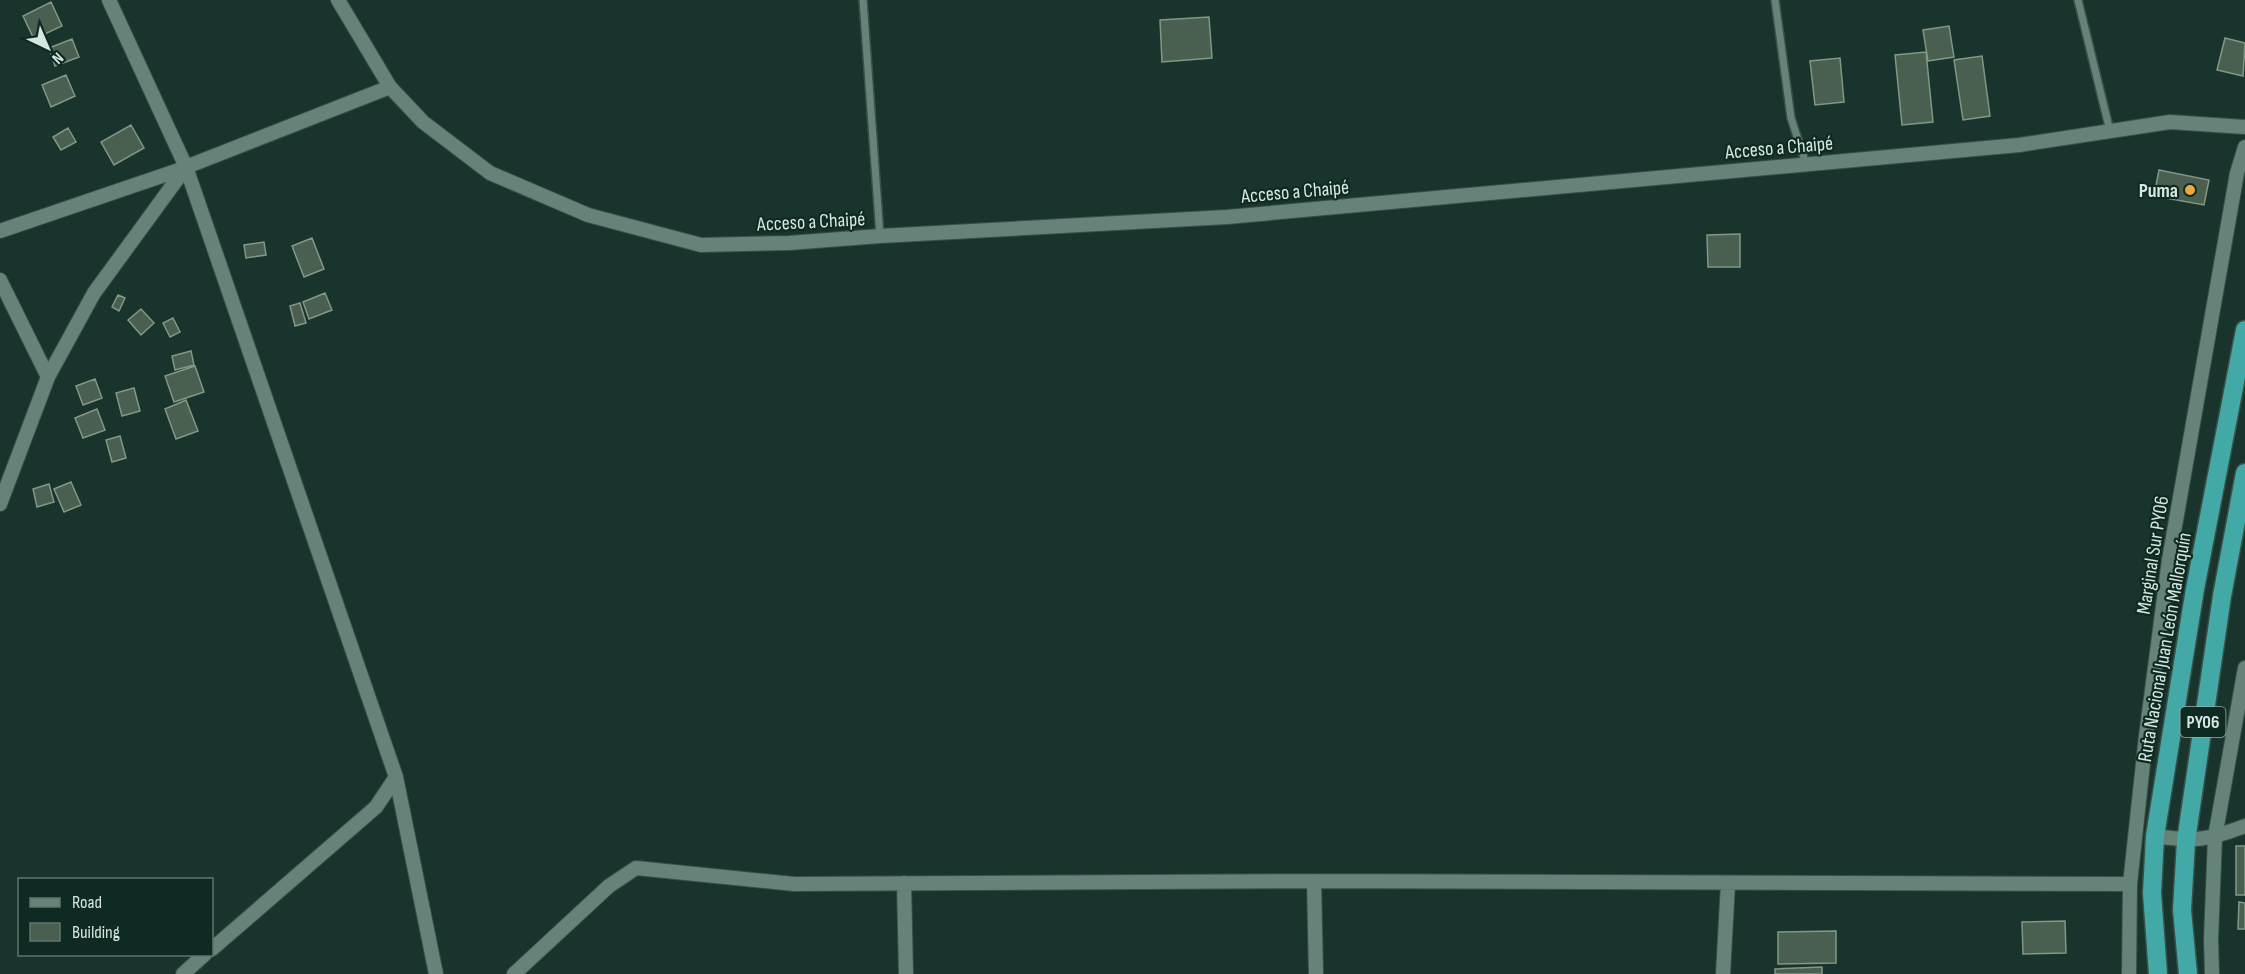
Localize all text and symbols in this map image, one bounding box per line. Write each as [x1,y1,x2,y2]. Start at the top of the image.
north arrow [18,18,78,78]
text: N [48,48,67,68]
street label: Acceso a Chaipé [1723,131,1834,165]
street label: Acceso a Chaipé [1239,175,1350,209]
place label: Puma [2139,179,2178,203]
marker: Puma [2183,183,2197,197]
street label: Acceso a Chaipé [755,207,866,237]
street label: Marginal Sur PY06 [2132,494,2174,616]
street label: Ruta Nacional Juan León Mallorquín [2133,531,2197,764]
road number: PY06 [2180,707,2226,737]
legend [18,878,213,956]
text: Road [72,892,102,913]
text: Building [72,922,120,943]

